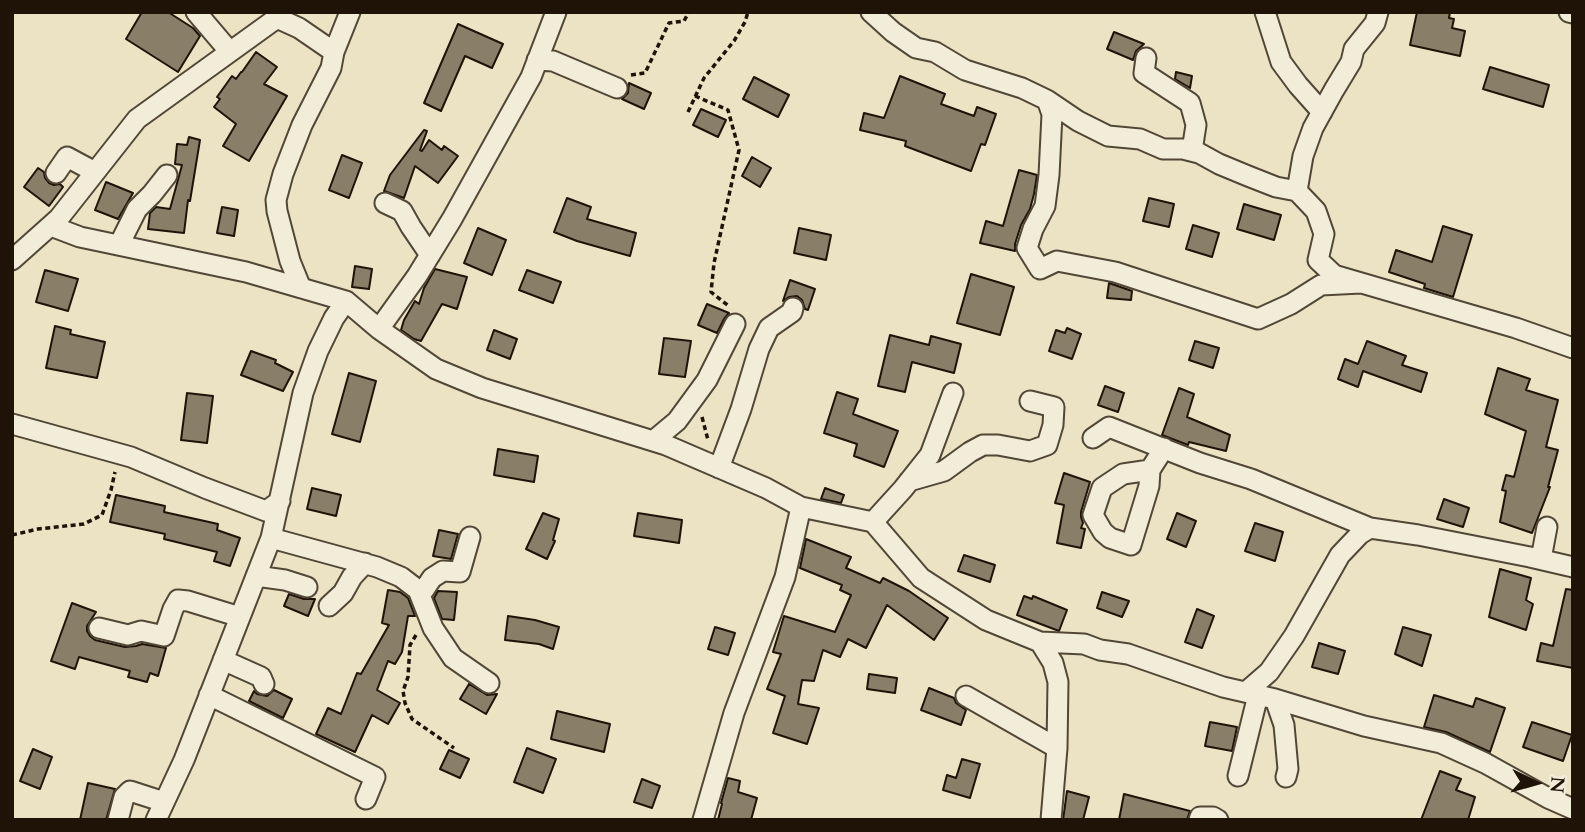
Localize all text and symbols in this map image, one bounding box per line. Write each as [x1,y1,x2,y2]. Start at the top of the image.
north arrow [1501,748,1571,818]
text: N [1543,775,1571,794]

